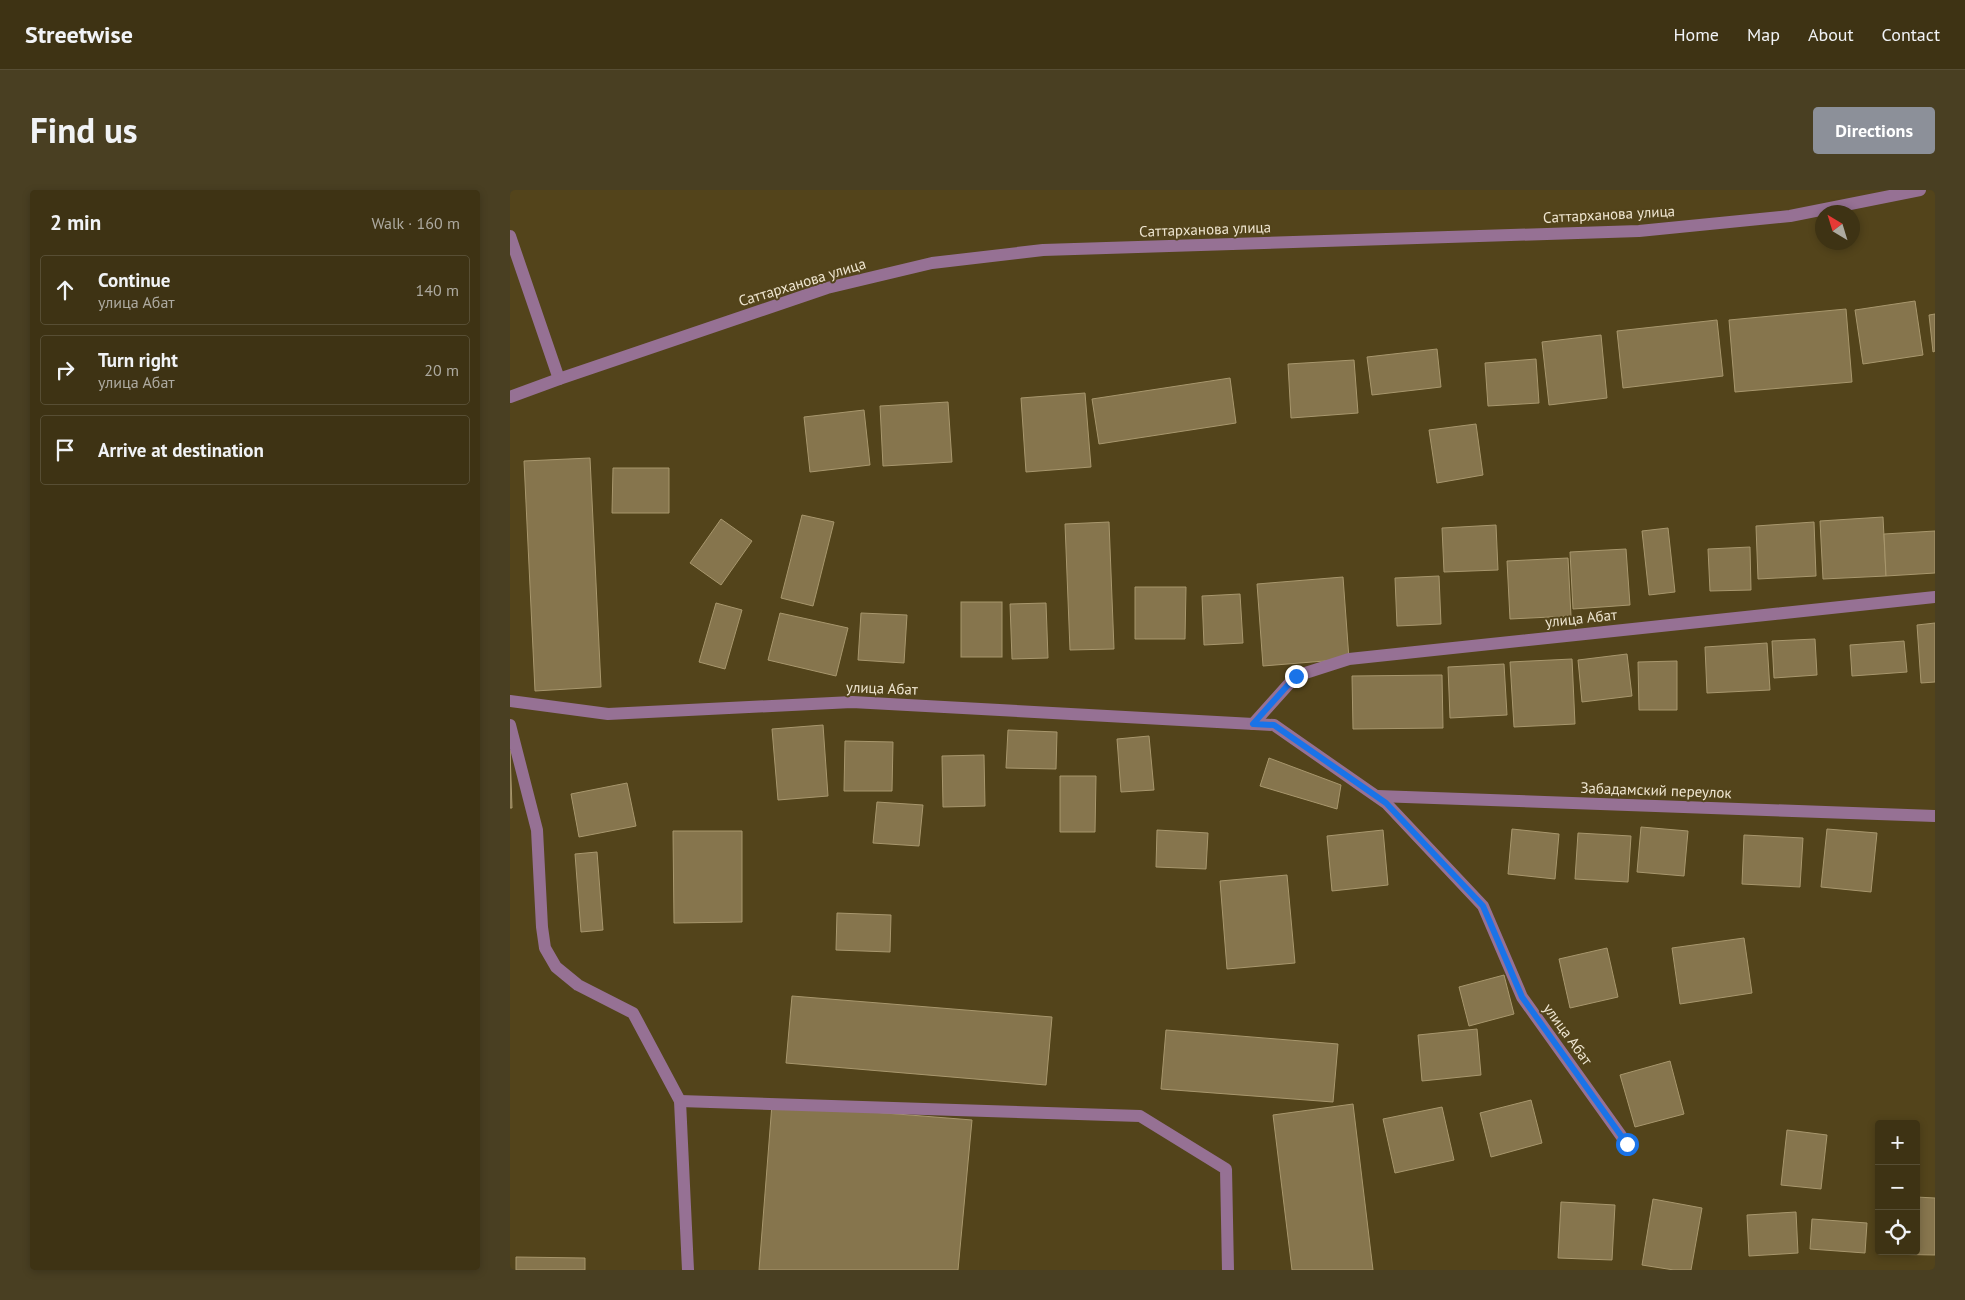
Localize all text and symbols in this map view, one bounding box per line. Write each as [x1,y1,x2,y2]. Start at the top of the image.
text: Streetwise [25,19,133,50]
text: Home [1673,23,1719,46]
text: Map [1747,23,1780,46]
text: About [1808,23,1854,46]
text: Contact [1882,23,1940,46]
text: Find us [30,107,138,153]
button: Directions [1813,107,1935,154]
street label: Саттарханова улица [1542,201,1676,227]
north arrow [1815,205,1860,250]
text: 2 min [50,209,101,236]
text: Walk · 160 m [371,213,460,233]
street label: Саттарханова улица [1139,217,1271,241]
street label: Саттарханова улица [736,254,868,310]
text: Continue [98,268,170,292]
icon: ahead [51,276,79,304]
text: 140 m [416,280,459,300]
text: улица Абат [98,292,175,312]
text: Turn right [98,348,178,372]
icon: right [51,356,79,384]
text: 20 m [424,360,459,380]
text: улица Абат [98,372,175,392]
icon: arrive [51,436,79,464]
text: Arrive at destination [98,438,264,462]
street label: улица Абат [1544,605,1618,631]
route end [1285,665,1308,688]
street label: улица Абат [846,677,918,699]
street label: Забадамский переулок [1580,778,1733,802]
street label: улица Абат [1539,999,1597,1069]
map controls [1875,1120,1920,1255]
button: + [1875,1120,1920,1165]
route start [1616,1133,1639,1156]
button: − [1875,1165,1920,1210]
button: locate [1875,1210,1920,1255]

